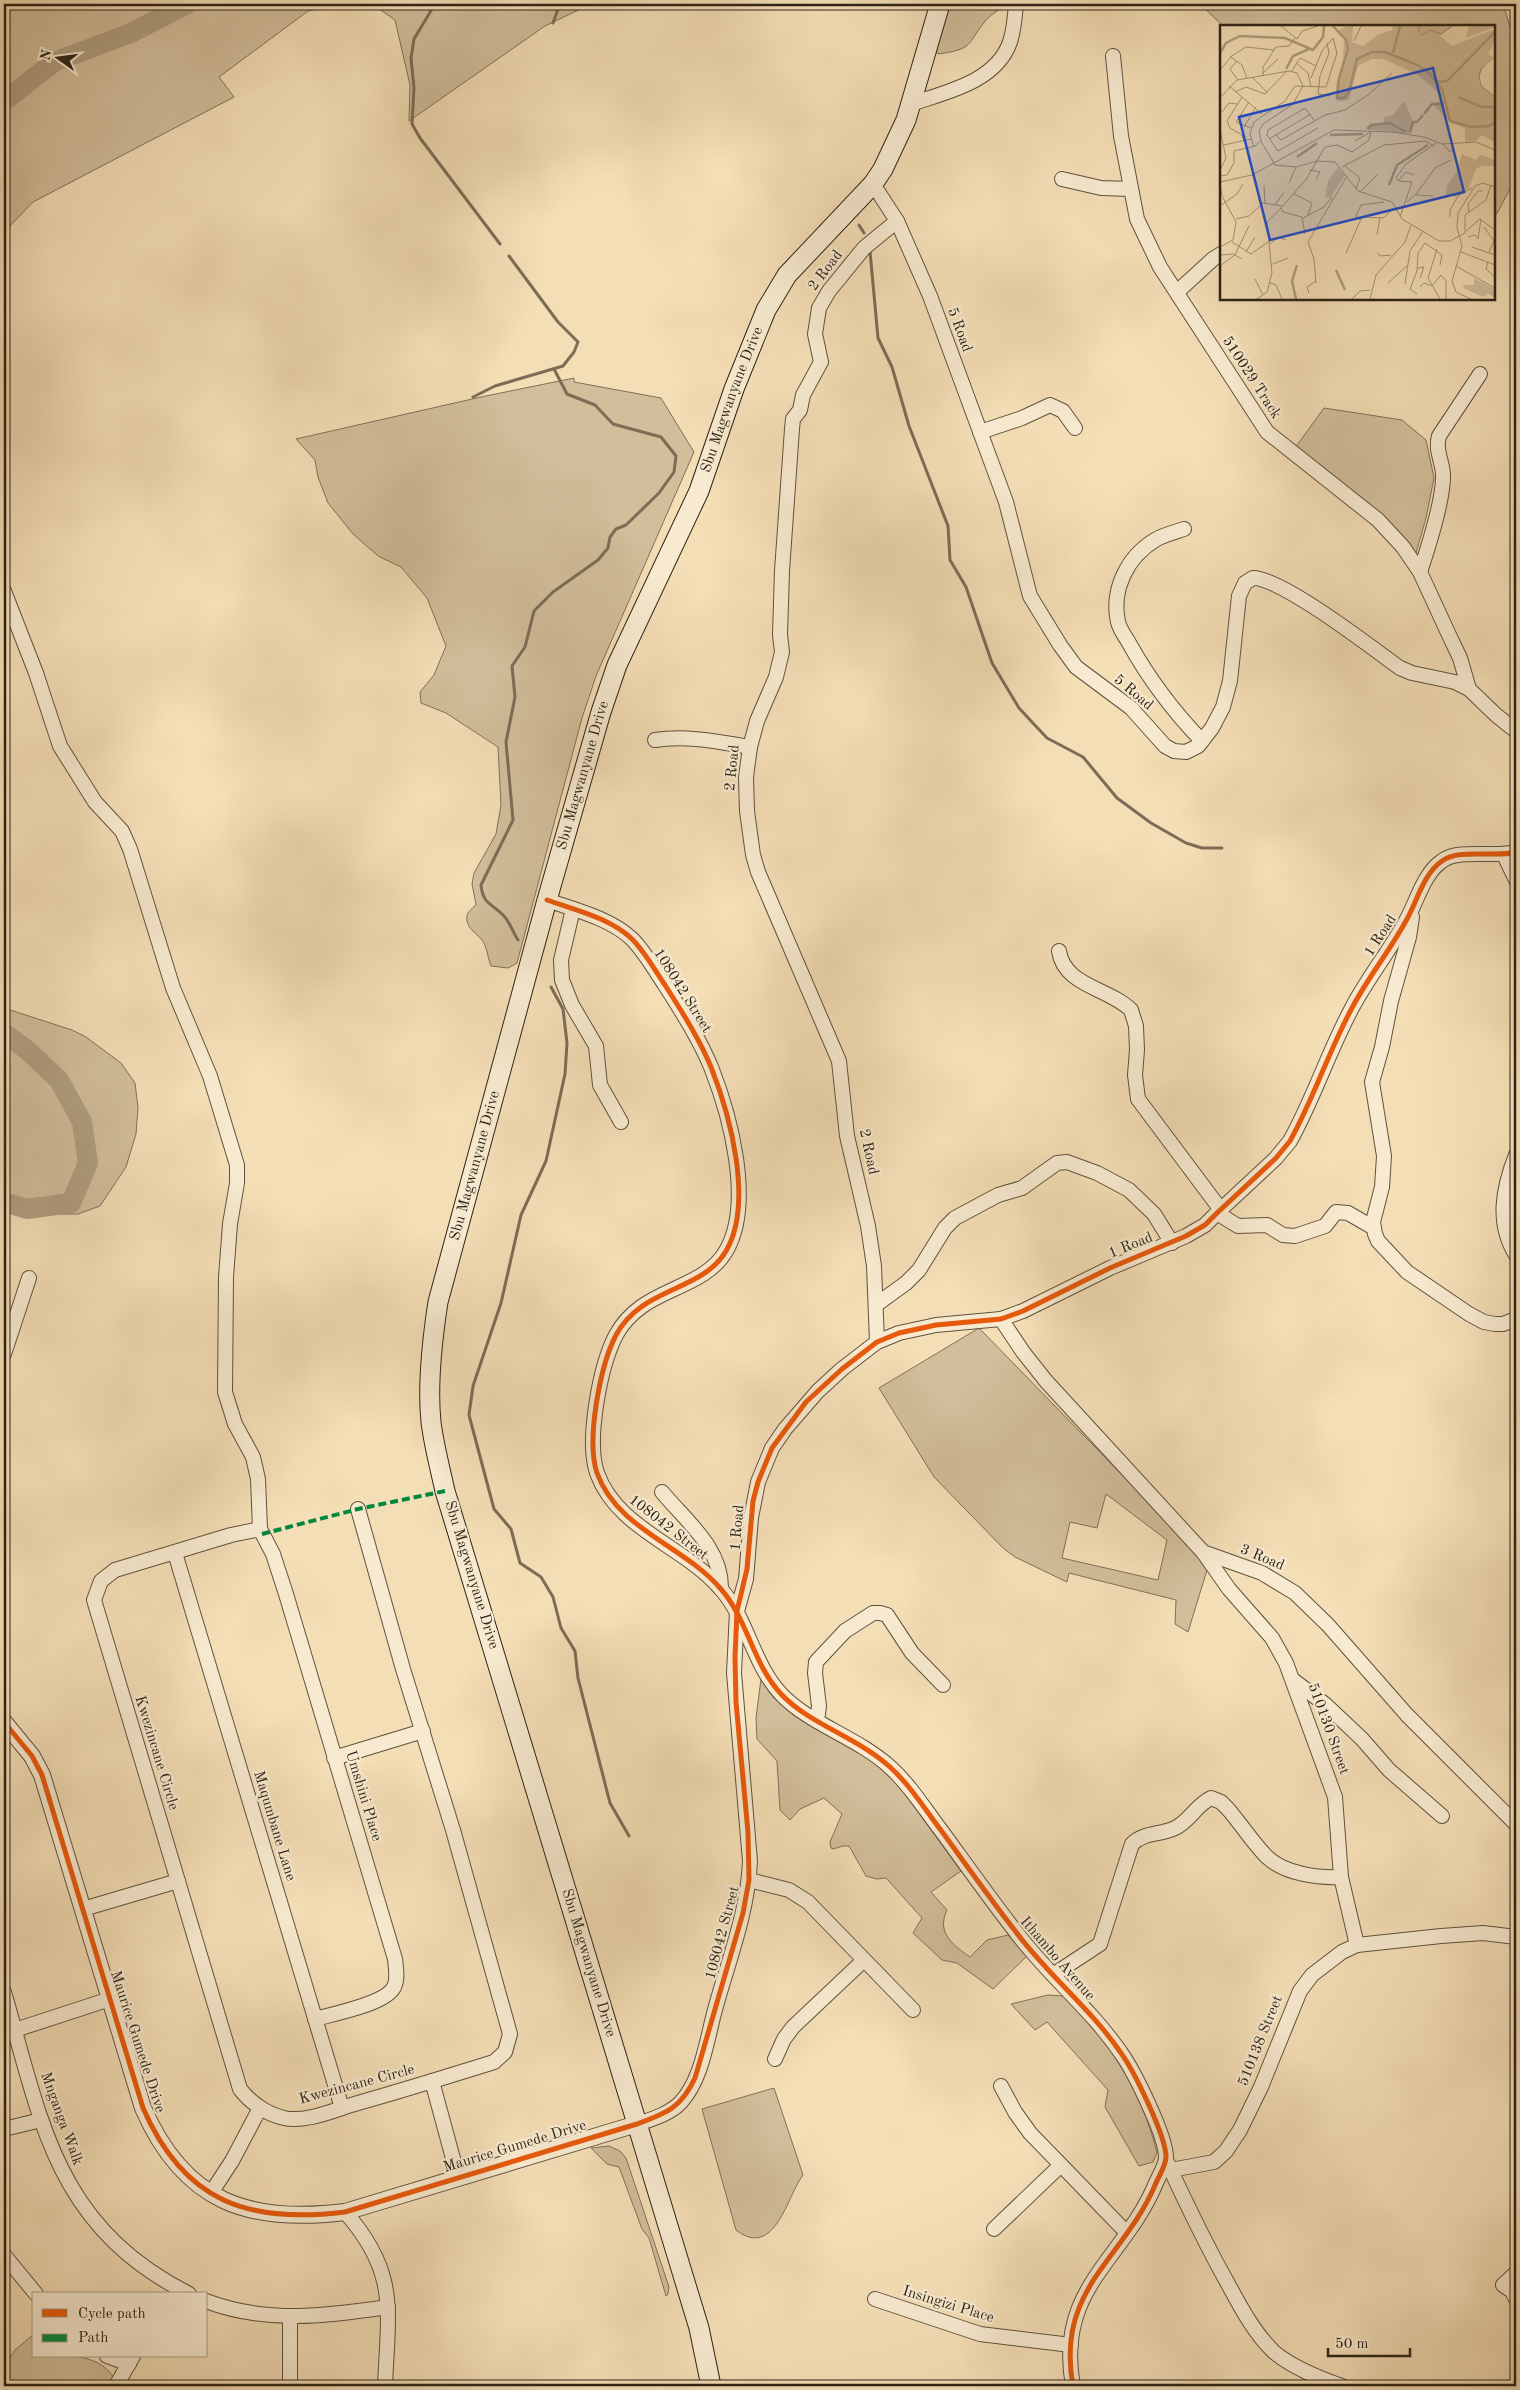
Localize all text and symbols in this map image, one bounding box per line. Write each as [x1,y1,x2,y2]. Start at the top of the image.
inset map [1220,25,1495,300]
north arrow [32,32,82,82]
text: N [38,48,55,62]
street label: 2 Road [806,248,846,294]
street label: 5 Road [944,306,974,354]
street label: Sbu Magwanyane Drive [698,325,766,475]
street label: 510029 Track [1219,334,1283,422]
street label: 5 Road [1110,672,1156,714]
street label: Sbu Magwanyane Drive [554,699,612,852]
street label: 2 Road [723,744,743,792]
street label: 1 Road [1362,912,1400,960]
street label: 108042 Street [650,946,714,1036]
street label: Sbu Magwanyane Drive [448,1089,502,1242]
street label: 2 Road [856,1128,880,1176]
street label: 1 Road [1107,1230,1155,1262]
street label: 108042 Street [625,1492,711,1564]
street label: Sbu Magwanyane Drive [441,1499,501,1651]
street label: 1 Road [729,1504,748,1552]
street label: 3 Road [1238,1542,1286,1574]
street label: 510130 Street [1305,1681,1351,1777]
street label: Kwezincane Circle [131,1694,181,1812]
street label: Umshini Place [342,1749,384,1843]
street label: Maqumbane Lane [250,1769,298,1883]
street label: 108042 Street [703,1885,743,1981]
street label: Sbu Magwanyane Drive [558,1887,618,2039]
street label: Ithambo Avenue [1017,1914,1097,2004]
street label: Maurice Gumede Drive [107,1969,167,2115]
street label: 510138 Street [1236,1994,1286,2088]
street label: Kwezincane Circle [298,2062,416,2108]
street label: Mnganga Walk [37,2070,85,2168]
street label: Maurice Gumede Drive [442,2118,588,2176]
street label: Insingizi Place [900,2284,996,2326]
legend [32,2292,208,2358]
text: Cycle path [78,2307,146,2322]
scale bar [1328,2325,1410,2357]
text: Path [78,2331,108,2346]
text: 50 m [1335,2337,1369,2352]

